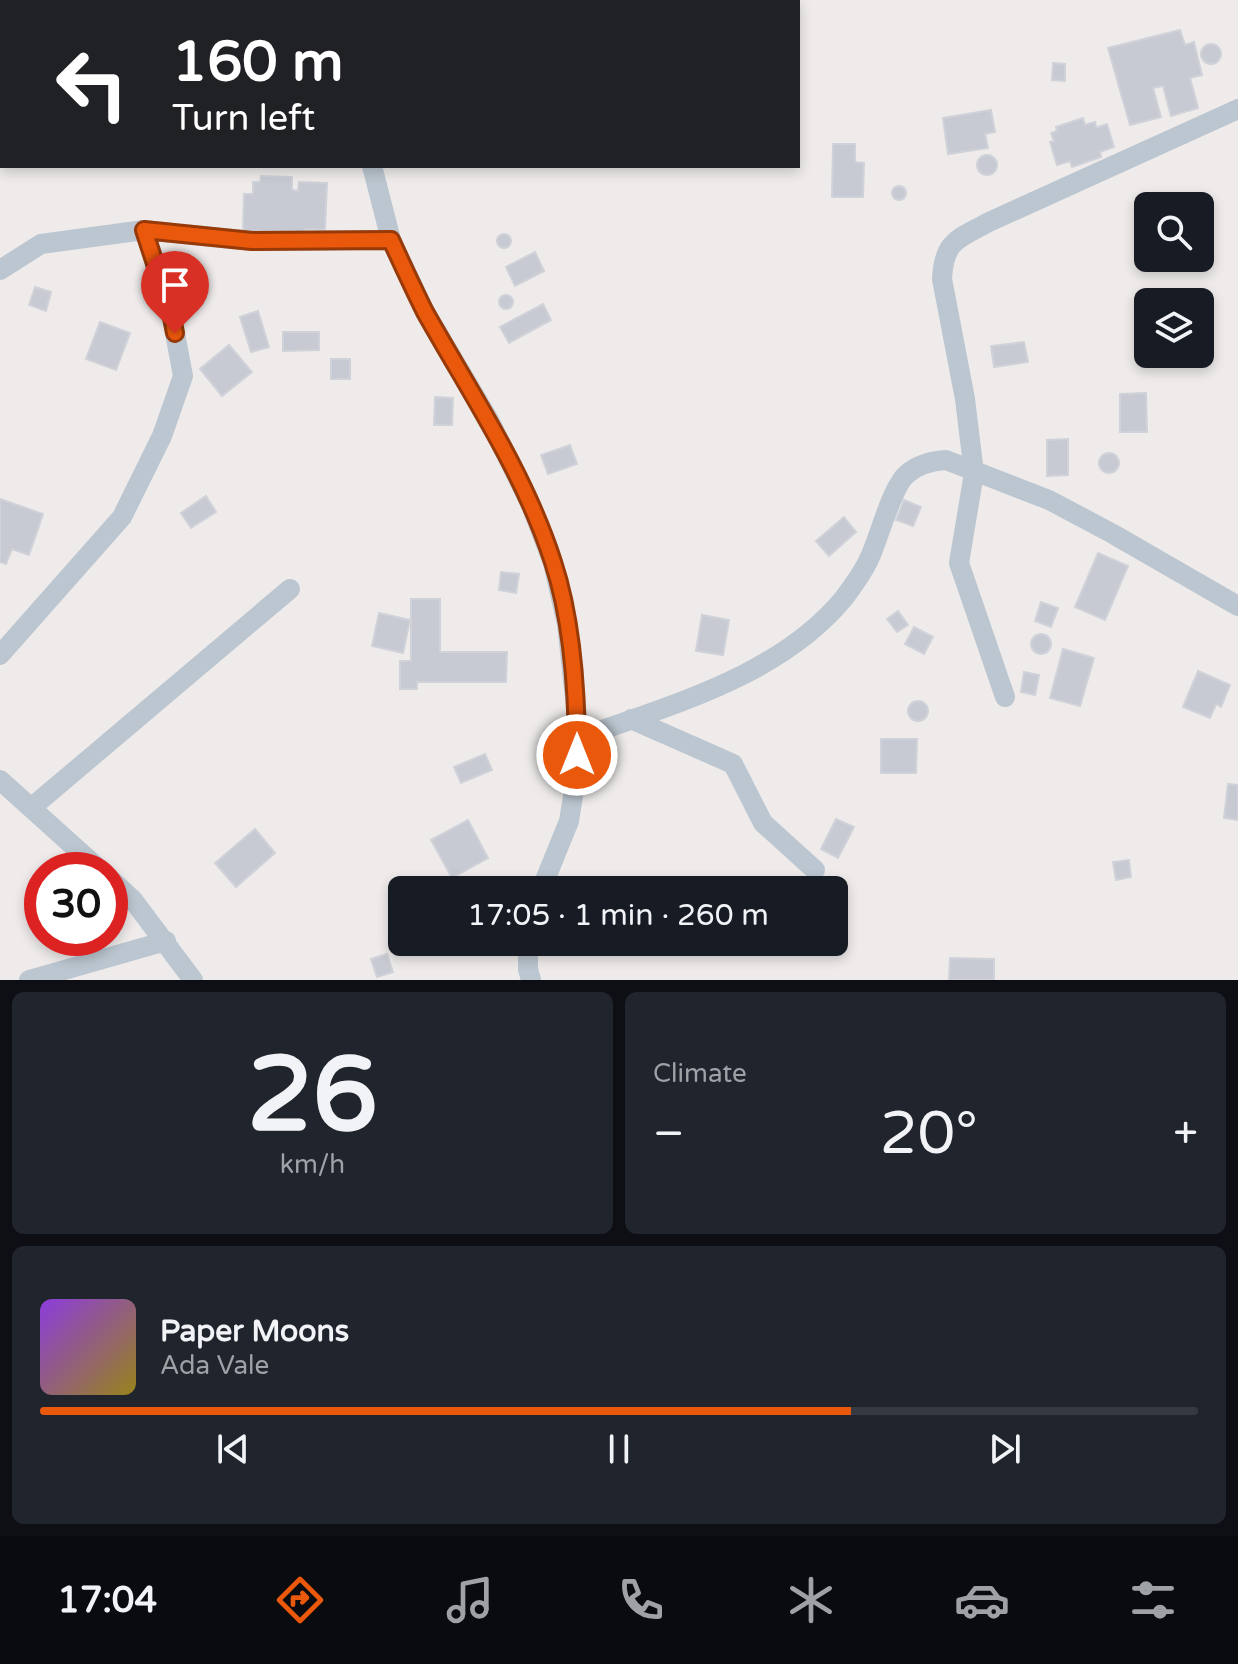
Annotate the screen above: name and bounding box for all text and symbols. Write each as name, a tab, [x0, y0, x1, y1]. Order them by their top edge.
text: 160 m	[172, 29, 343, 96]
icon: left	[40, 32, 144, 136]
text: Turn left	[172, 97, 315, 140]
map controls	[1134, 192, 1214, 368]
button: search	[1134, 192, 1214, 272]
pin	[141, 251, 209, 333]
icon: arrive	[153, 263, 197, 307]
button: layers	[1134, 288, 1214, 368]
position arrow	[535, 713, 619, 797]
speed limit sign: 30	[24, 852, 128, 956]
text: 17:05 · 1 min · 260 m	[467, 897, 769, 934]
text: 26	[247, 1034, 378, 1159]
text: Climate	[653, 1058, 747, 1089]
text: 20°	[880, 1098, 978, 1170]
text: −	[653, 1108, 684, 1161]
text: +	[1173, 1108, 1198, 1161]
text: km/h	[280, 1149, 345, 1180]
text: Paper Moons	[160, 1313, 349, 1350]
text: Ada Vale	[160, 1350, 269, 1381]
icon: previous	[211, 1427, 255, 1471]
icon: pause	[597, 1427, 641, 1471]
icon: next	[983, 1427, 1027, 1471]
icon: directions	[272, 1572, 328, 1628]
icon: music	[442, 1572, 498, 1628]
icon: phone	[613, 1572, 669, 1628]
icon: climate	[783, 1572, 839, 1628]
icon: car	[954, 1572, 1010, 1628]
icon: filters	[1125, 1572, 1181, 1628]
text: 17:04	[57, 1579, 157, 1622]

